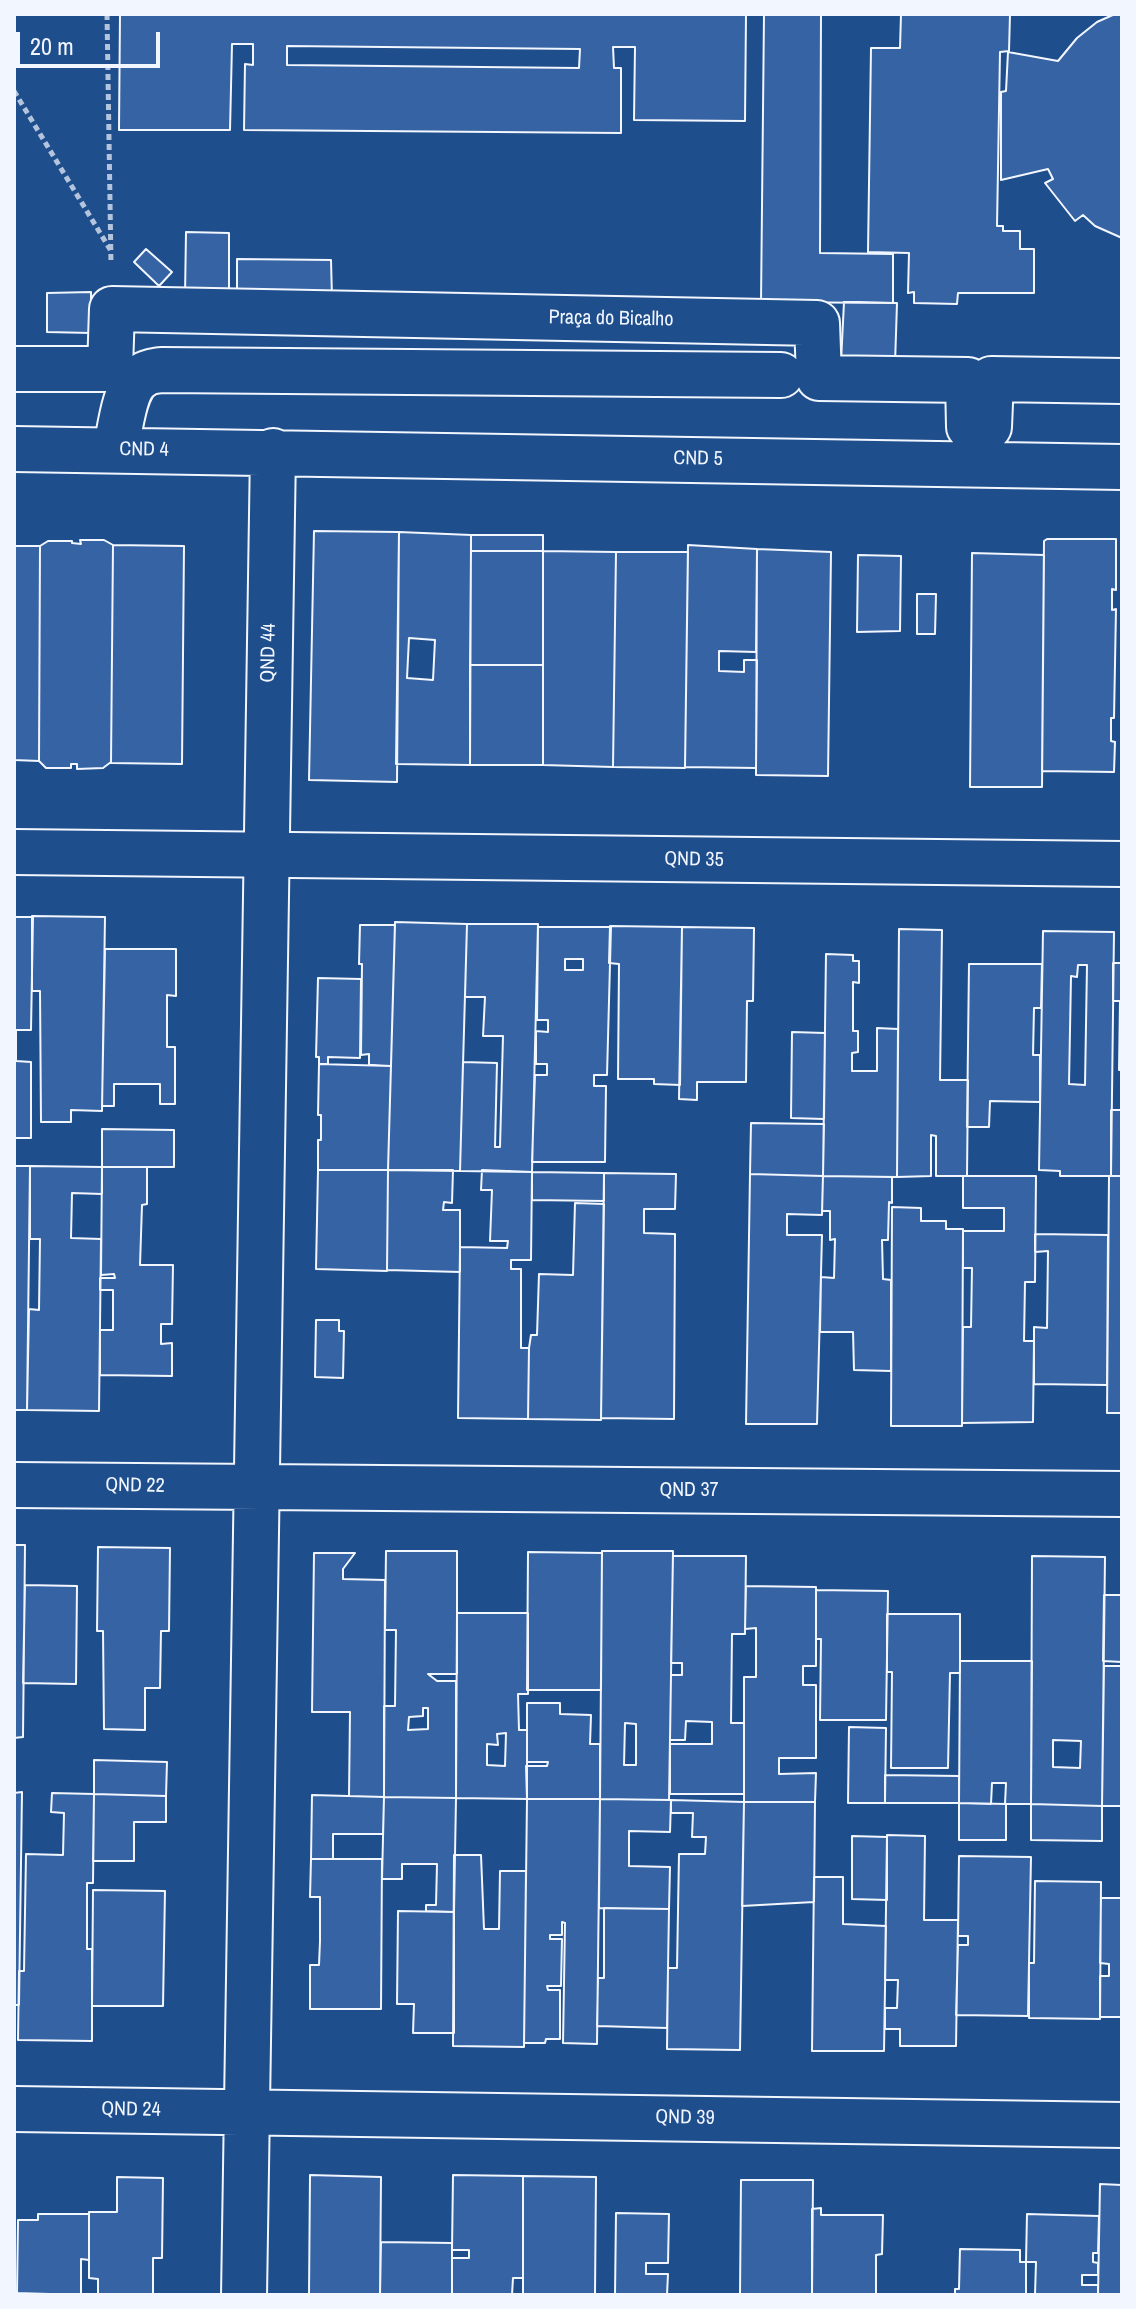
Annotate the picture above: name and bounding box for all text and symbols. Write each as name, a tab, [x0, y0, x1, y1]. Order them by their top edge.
scale bar	[20, 16, 164, 66]
text: 20 m	[30, 30, 74, 62]
street label: Praça do Bicalho	[548, 306, 674, 332]
street label: CND 4	[119, 438, 169, 462]
street label: CND 5	[673, 447, 723, 471]
street label: QND 44	[256, 623, 282, 683]
street label: QND 35	[664, 847, 724, 873]
street label: QND 22	[105, 1473, 165, 1499]
street label: QND 37	[659, 1479, 719, 1503]
street label: QND 24	[101, 2097, 161, 2123]
street label: QND 39	[655, 2105, 715, 2131]

